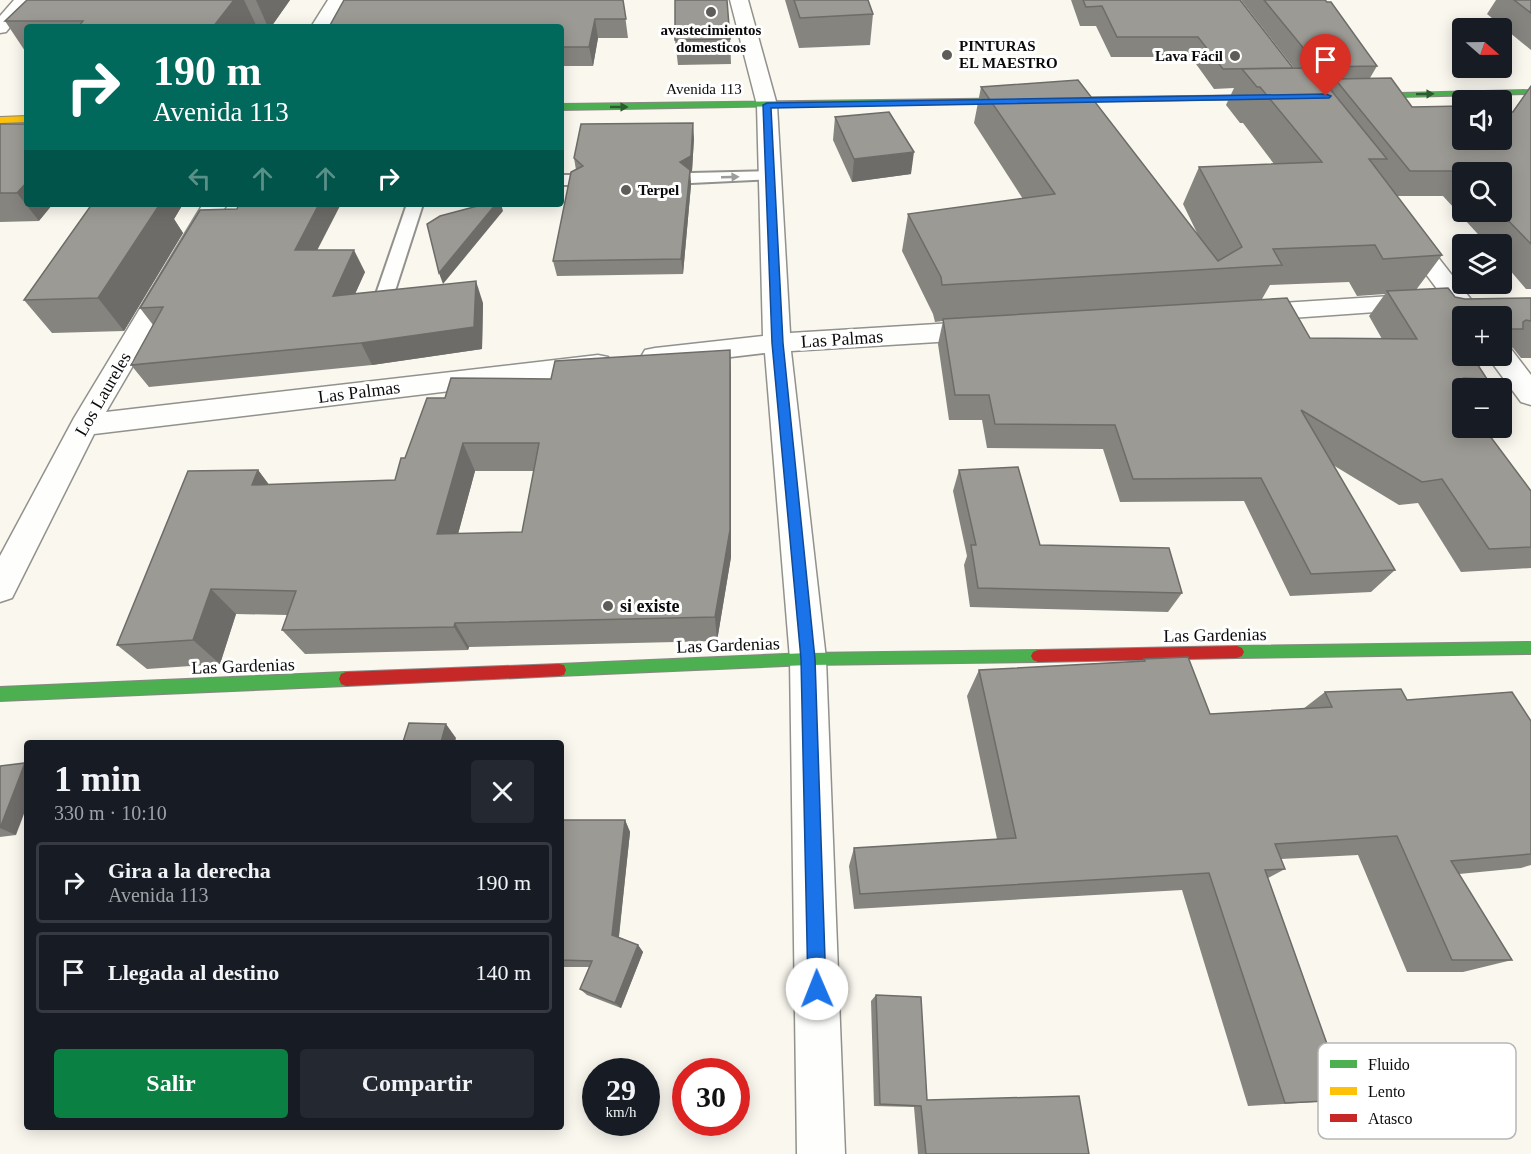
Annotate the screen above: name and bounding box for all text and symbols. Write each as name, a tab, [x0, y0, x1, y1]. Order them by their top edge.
marker: avastecimientos domesticos	[704, 5, 718, 19]
north arrow	[1452, 18, 1512, 78]
map controls	[1452, 18, 1512, 438]
place label: avastecimientos domesticos	[661, 22, 762, 55]
pin	[1300, 34, 1351, 96]
place label: PINTURAS EL MAESTRO	[959, 38, 1058, 71]
icon: arrive	[1309, 43, 1342, 76]
icon: right	[54, 48, 132, 126]
text: 190 m	[153, 48, 262, 94]
marker: PINTURAS EL MAESTRO	[940, 48, 954, 62]
place label: Lava Fácil	[1155, 48, 1223, 64]
marker: Lava Fácil	[1228, 49, 1242, 63]
street label: Avenida 113	[666, 81, 742, 97]
one-way arrow	[1416, 89, 1435, 99]
button: sound	[1452, 90, 1512, 150]
text: Avenida 113	[153, 97, 289, 127]
one-way arrow	[610, 102, 629, 112]
icon: left	[183, 162, 216, 195]
icon: ahead	[246, 162, 279, 195]
icon: ahead	[309, 162, 342, 195]
icon: right	[372, 162, 405, 195]
button: search	[1452, 162, 1512, 222]
one-way arrow	[721, 172, 740, 182]
place label: Terpel	[638, 182, 679, 198]
marker: Terpel	[619, 183, 633, 197]
button: layers	[1452, 234, 1512, 294]
button: +	[1452, 306, 1512, 366]
street label: Las Palmas	[800, 326, 884, 352]
street label: Los Laureles	[71, 349, 135, 439]
street label: Las Palmas	[317, 377, 401, 407]
button: −	[1452, 378, 1512, 438]
place label: si existe	[620, 596, 679, 616]
marker: si existe	[601, 599, 615, 613]
street label: Las Gardenias	[1163, 624, 1267, 646]
street label: Las Gardenias	[676, 633, 780, 657]
street label: Las Gardenias	[191, 654, 295, 678]
text: 1 min	[54, 759, 141, 799]
button: close	[471, 760, 534, 823]
text: 330 m · 10:10	[54, 802, 167, 824]
text: Gira a la derecha	[108, 858, 271, 883]
icon: right	[57, 866, 90, 899]
text: 190 m	[475, 870, 531, 895]
text: Avenida 113	[108, 884, 209, 906]
icon: arrive	[57, 956, 90, 989]
position arrow	[785, 957, 849, 1021]
text: Llegada al destino	[108, 960, 279, 985]
text: 140 m	[475, 960, 531, 985]
legend	[1318, 1043, 1516, 1139]
button: Salir	[54, 1049, 288, 1118]
button: Compartir	[300, 1049, 534, 1118]
text: Fluido	[1368, 1056, 1410, 1073]
speed limit sign: 30	[672, 1058, 750, 1136]
text: 29	[606, 1073, 636, 1106]
text: Lento	[1368, 1083, 1405, 1100]
text: km/h	[606, 1104, 636, 1120]
text: Atasco	[1368, 1110, 1412, 1127]

